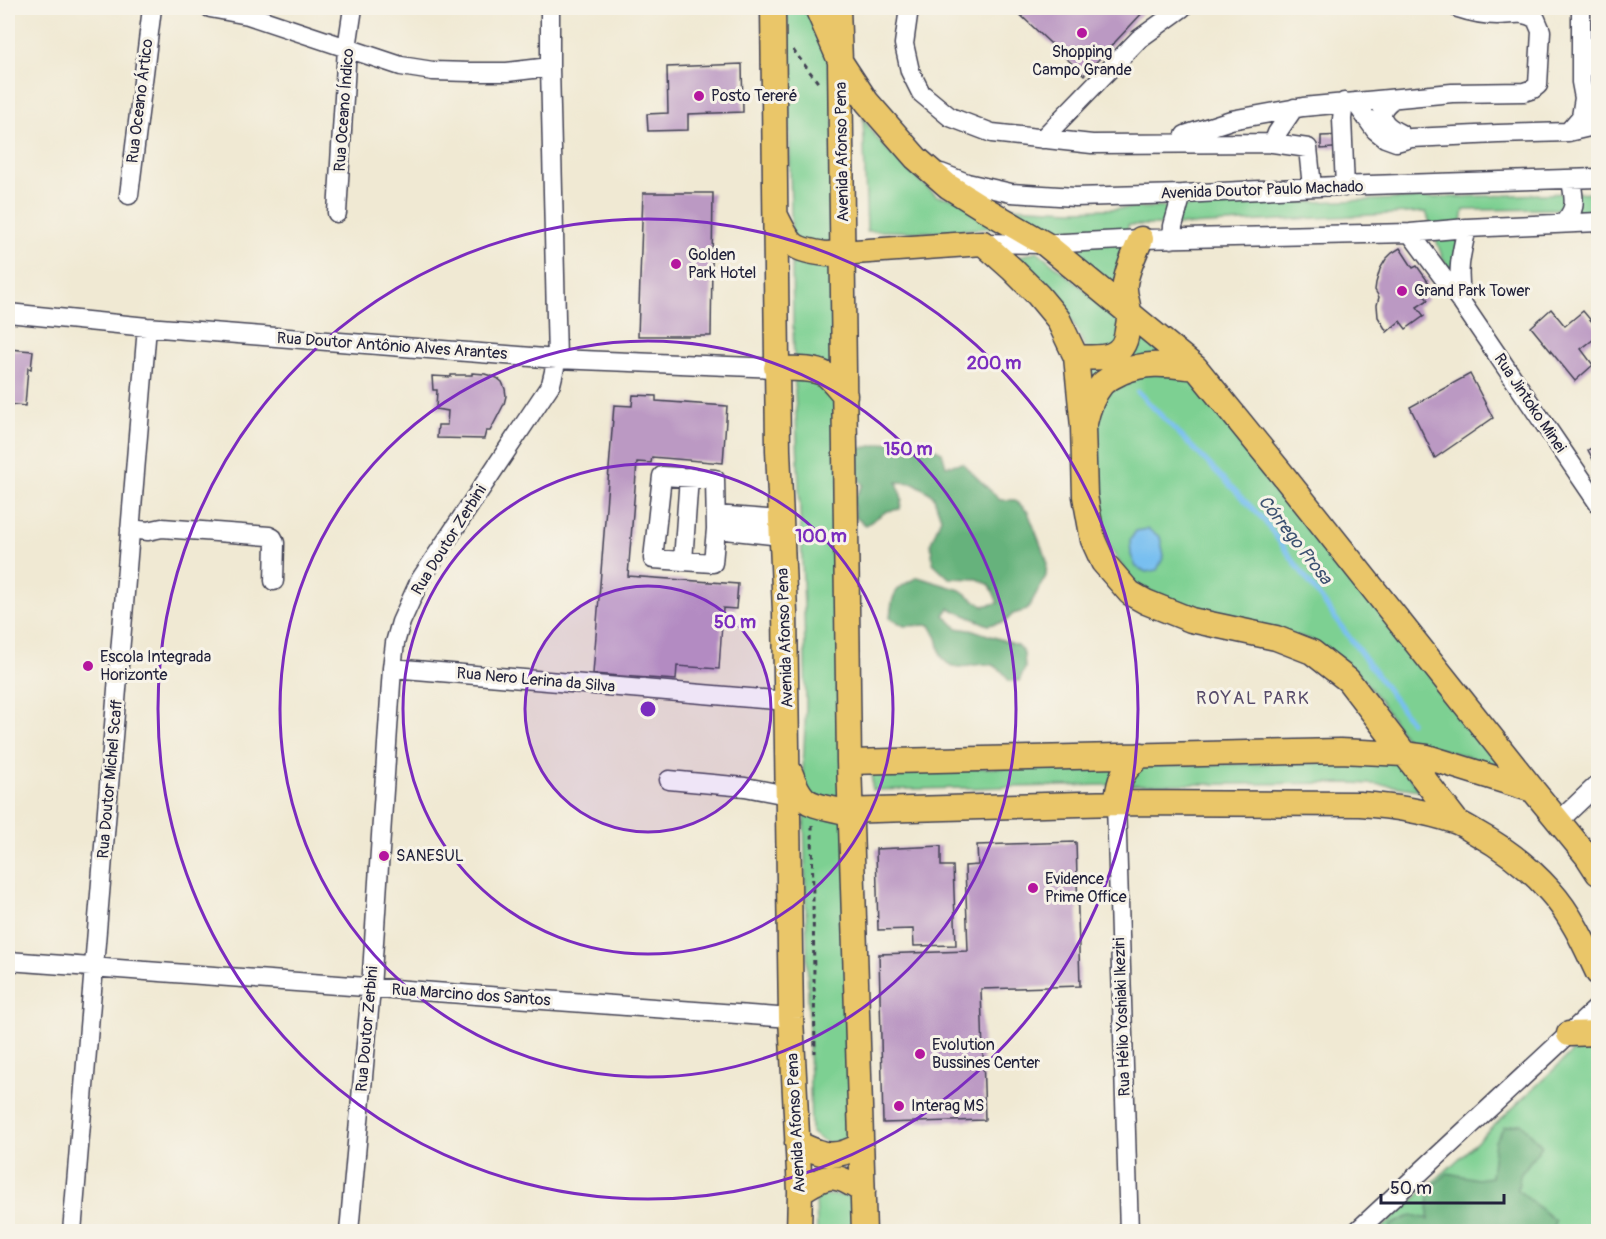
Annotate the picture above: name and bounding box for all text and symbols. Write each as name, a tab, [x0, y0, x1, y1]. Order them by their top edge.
marker: Shopping Campo Grande	[1075, 26, 1089, 40]
street label: Rua Oceano Ártico	[122, 37, 158, 164]
place label: Shopping Campo Grande	[1032, 42, 1132, 80]
street label: Rua Oceano Índico	[330, 47, 358, 172]
street label: Avenida Afonso Pena	[831, 82, 853, 222]
place label: Posto Tereré	[711, 86, 797, 106]
marker: Posto Tereré	[692, 89, 706, 103]
street label: Avenida Doutor Paulo Machado	[1160, 176, 1364, 204]
place label: Golden Park Hotel	[688, 245, 756, 283]
marker: Golden Park Hotel	[669, 257, 683, 271]
place label: Grand Park Tower	[1414, 281, 1530, 301]
marker: Grand Park Tower	[1395, 284, 1409, 298]
street label: Rua Doutor Antônio Alves Arantes	[276, 328, 508, 364]
street label: Rua Jintoko Minei	[1489, 350, 1571, 456]
text: 200 m	[967, 352, 1021, 375]
text: 150 m	[884, 438, 933, 461]
street label: Rua Doutor Zerbini	[407, 481, 491, 599]
water label: Córrego Prosa	[1253, 491, 1338, 590]
text: 100 m	[795, 525, 847, 548]
street label: Avenida Afonso Pena	[773, 568, 797, 708]
text: 50 m	[714, 611, 756, 634]
place label: Escola Integrada Horizonte	[100, 647, 211, 685]
marker: Escola Integrada Horizonte	[81, 659, 95, 673]
street label: Rua Nero Lerina da Silva	[456, 663, 616, 697]
district label: ROYAL PARK	[1196, 687, 1310, 710]
street label: Rua Doutor Michel Scaff	[93, 698, 127, 859]
centre of rings	[638, 699, 658, 719]
place label: SANESUL	[396, 846, 464, 866]
marker: SANESUL	[377, 849, 391, 863]
place label: Evidence Prime Office	[1045, 869, 1127, 907]
marker: Evidence Prime Office	[1026, 881, 1040, 895]
street label: Rua Hélio Yoshiaki Ikeziri	[1109, 937, 1135, 1097]
street label: Rua Doutor Zerbini	[352, 965, 382, 1093]
street label: Rua Marcino dos Santos	[391, 979, 551, 1011]
place label: Evolution Bussines Center	[932, 1035, 1040, 1073]
marker: Evolution Bussines Center	[913, 1047, 927, 1061]
street label: Avenida Afonso Pena	[782, 1053, 810, 1193]
place label: Interag MS	[911, 1096, 984, 1116]
marker: Interag MS	[892, 1099, 906, 1113]
scale bar	[1381, 1167, 1504, 1205]
text: 50 m	[1390, 1177, 1432, 1200]

